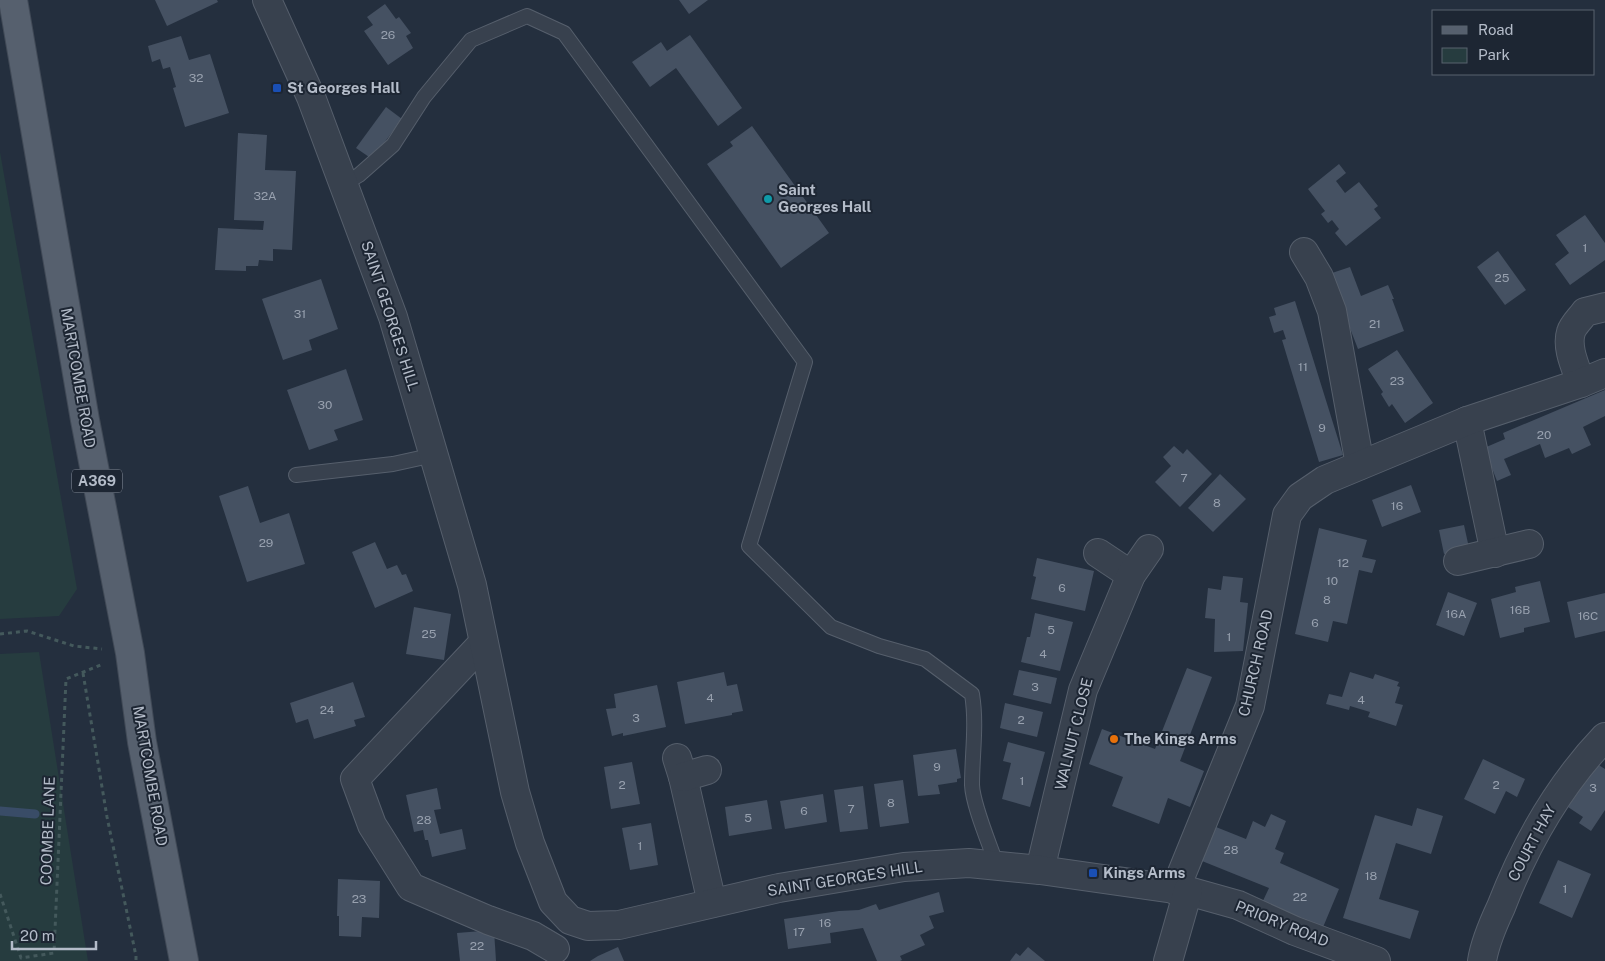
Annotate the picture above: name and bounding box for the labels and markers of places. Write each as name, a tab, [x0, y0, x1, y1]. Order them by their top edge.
place label: St Georges Hall	[287, 79, 400, 96]
marker: St Georges Hall	[271, 82, 283, 94]
place label: Saint Georges Hall	[778, 181, 872, 215]
marker: Saint Georges Hall	[762, 193, 774, 205]
place label: The Kings Arms	[1124, 730, 1237, 747]
marker: The Kings Arms	[1108, 733, 1120, 745]
place label: Kings Arms	[1103, 864, 1186, 881]
marker: Kings Arms	[1087, 867, 1099, 879]

